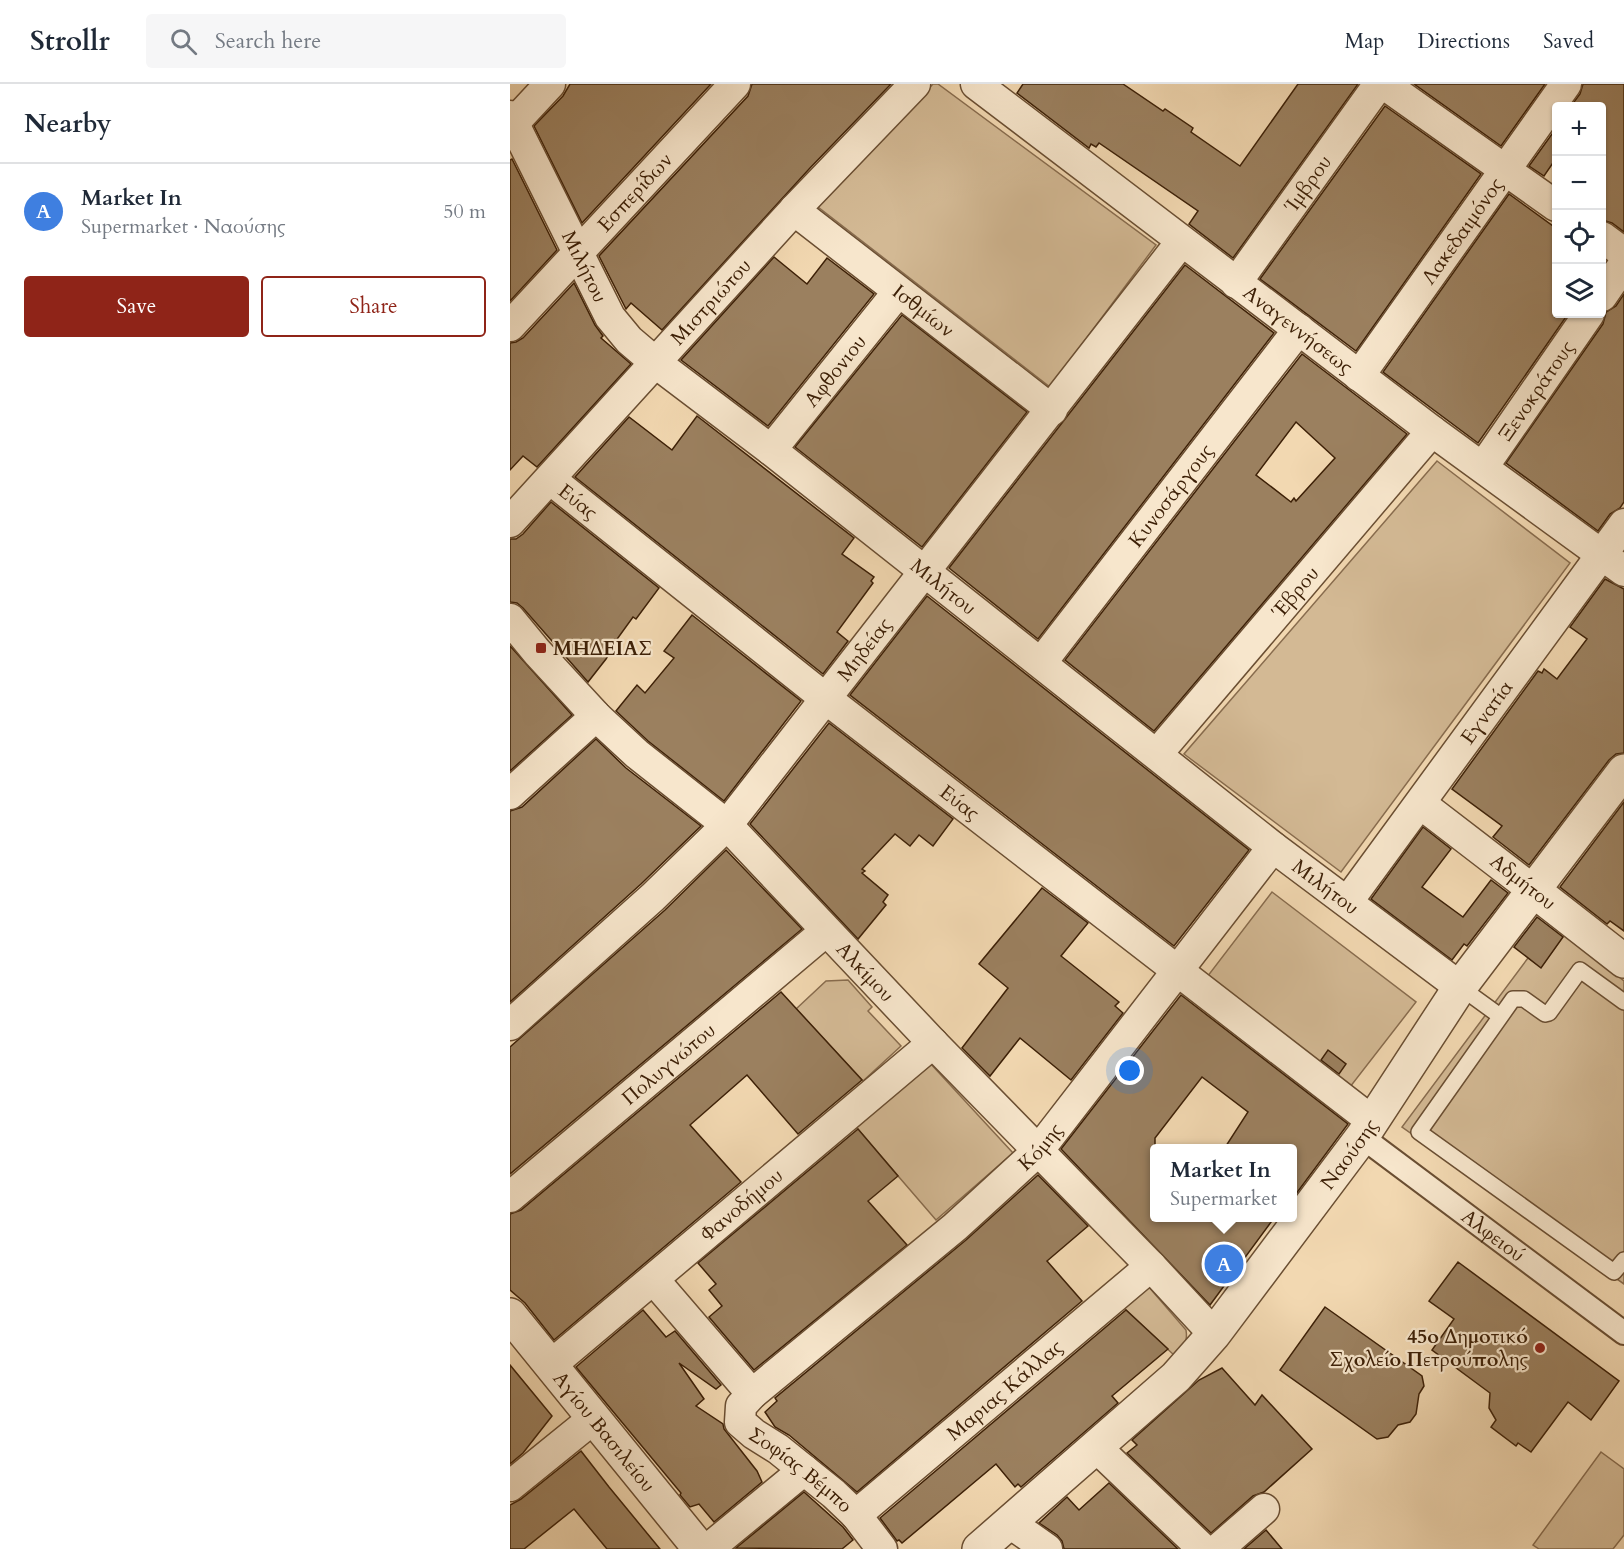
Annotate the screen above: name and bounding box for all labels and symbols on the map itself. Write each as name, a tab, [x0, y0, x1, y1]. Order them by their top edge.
street label: Εσπερίδων	[591, 147, 678, 237]
street label: Ίμβρου	[1278, 149, 1337, 218]
street label: Λακεδαιμόνος	[1415, 172, 1509, 290]
street label: Μιλήτου	[556, 226, 614, 307]
street label: Μιστριώτου	[664, 253, 757, 351]
street label: Ισθμίων	[887, 278, 960, 343]
street label: Αναγεννήσεως	[1238, 279, 1359, 380]
street label: Αφθονιου	[798, 329, 872, 412]
street label: Ξενοκράτους	[1492, 335, 1580, 446]
street label: Κυνοσάργους	[1122, 437, 1219, 553]
street label: Εύας	[553, 477, 604, 526]
street label: Μιλήτου	[905, 552, 982, 621]
street label: Έβρου	[1265, 560, 1325, 624]
street label: Μηδείας	[830, 611, 898, 687]
place label: ΜΗΔΕΙΑΣ	[553, 635, 652, 662]
marker: ΜΗΔΕΙΑΣ	[534, 641, 548, 655]
street label: Εγνατία	[1454, 675, 1519, 749]
street label: Εύας	[934, 778, 986, 827]
street label: Αδμήτου	[1484, 848, 1562, 916]
street label: Μιλήτου	[1287, 853, 1365, 920]
street label: Αλκίμου	[831, 936, 901, 1008]
street label: Πολυγνώτου	[616, 1016, 721, 1111]
your location	[1115, 1056, 1144, 1085]
street label: Ναούσης	[1314, 1113, 1384, 1195]
street label: Κόμης	[1012, 1117, 1069, 1177]
street label: Φανοδήμου	[694, 1162, 788, 1247]
street label: Αλφειού	[1456, 1203, 1530, 1268]
pin: A	[1204, 1242, 1244, 1286]
place label: 45ο Δημοτικό Σχολείο Πετρούπολης	[1329, 1323, 1528, 1373]
street label: Μαριας Κάλλας	[941, 1333, 1068, 1447]
marker: 45ο Δημοτικό Σχολείο Πετρούπολης	[1533, 1341, 1547, 1355]
street label: Αγίου Βασιλείου	[547, 1365, 662, 1498]
street label: Σοφίας Βέμπο	[744, 1421, 859, 1519]

